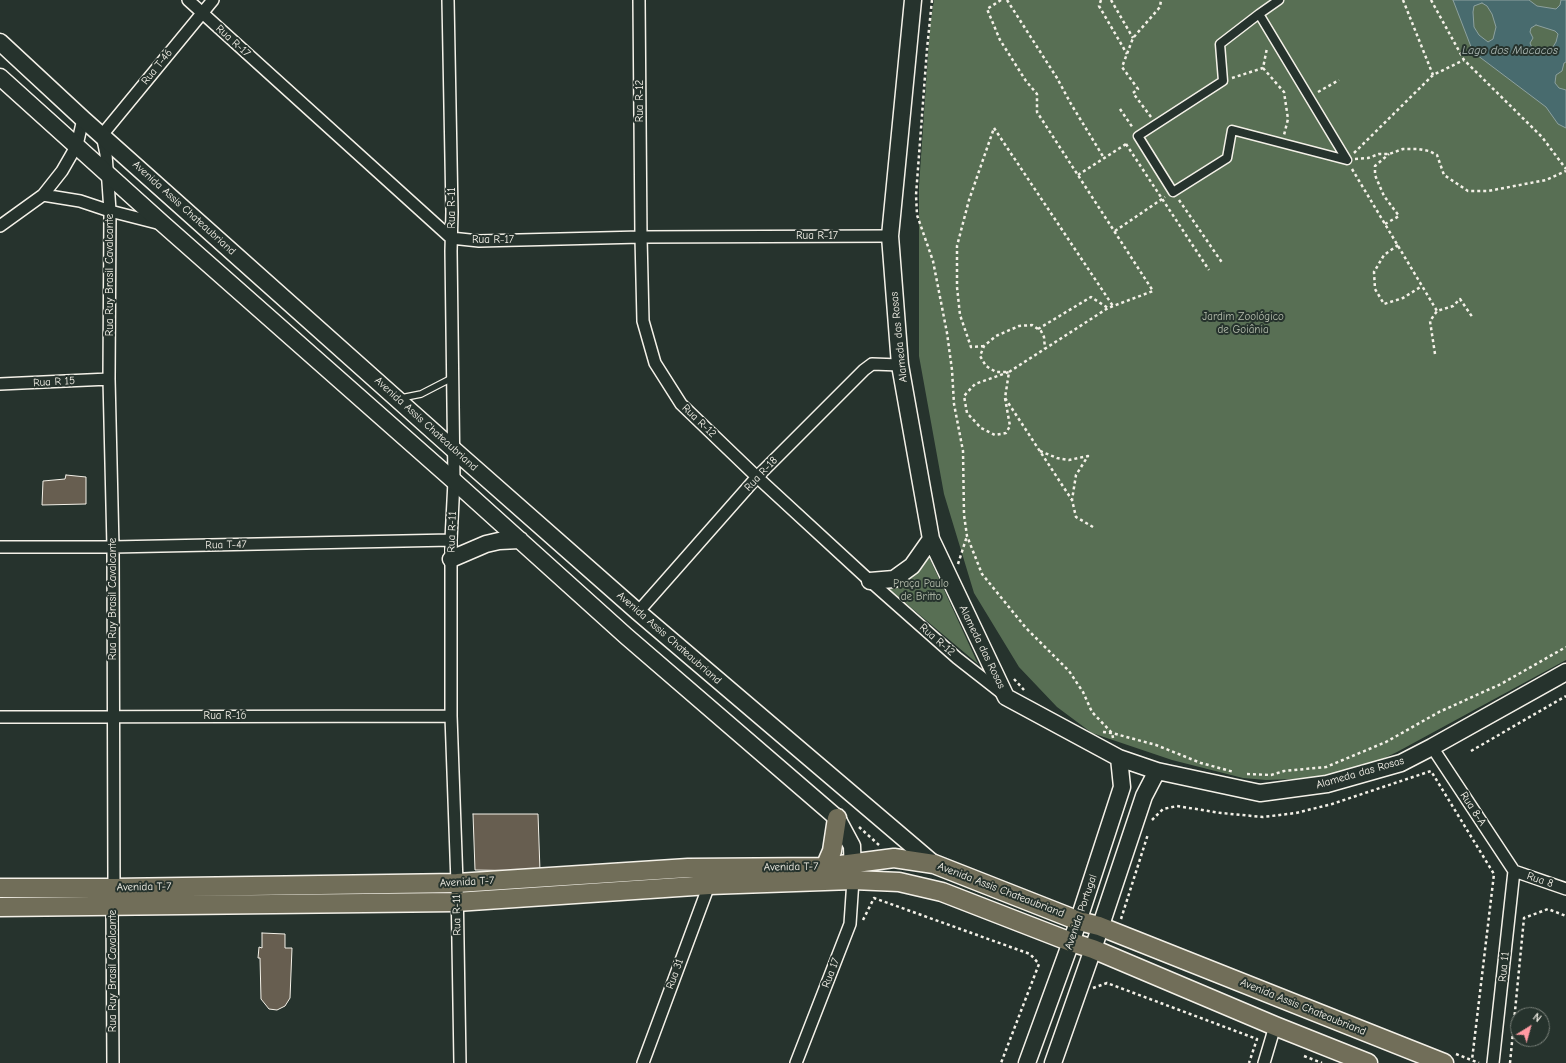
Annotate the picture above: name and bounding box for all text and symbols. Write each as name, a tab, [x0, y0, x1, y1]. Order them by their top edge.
street label: Rua R-17	[213, 22, 253, 60]
water label: Lago dos Macacos	[1462, 44, 1558, 58]
street label: Rua T-46	[139, 46, 175, 88]
street label: Rua R-12	[633, 80, 647, 122]
street label: Avenida Assis Chateaubriand	[130, 158, 238, 258]
street label: Rua R-11	[445, 187, 459, 229]
street label: Rua Ruy Brasil Cavalcante	[103, 214, 117, 336]
street label: Rua R-17	[796, 229, 838, 243]
street label: Rua R-17	[472, 233, 514, 247]
street label: Alameda das Rosas	[888, 291, 910, 383]
park label: Jardim Zoológico de Goiânia	[1202, 310, 1284, 336]
street label: Rua R 15	[33, 374, 75, 390]
street label: Avenida Assis Chateaubriand	[372, 374, 480, 474]
street label: Rua R-12	[679, 401, 719, 441]
street label: Rua R-18	[742, 454, 780, 494]
street label: Rua R-11	[445, 511, 459, 553]
street label: Rua Ruy Brasil Cavalcante	[106, 538, 120, 660]
street label: Rua T-47	[205, 538, 247, 552]
park label: Praça Paulo de Britto	[893, 577, 949, 603]
street label: Avenida Assis Chateaubriand	[614, 589, 724, 687]
street label: Alameda das Rosas	[956, 603, 1008, 691]
street label: Rua R-12	[917, 621, 957, 659]
street label: Rua R-16	[204, 709, 246, 723]
street label: Alameda das Rosas	[1314, 754, 1406, 792]
street label: Rua 8-A	[1457, 789, 1489, 829]
street label: Avenida T-7	[764, 860, 818, 874]
street label: Avenida Assis Chateaubriand	[936, 860, 1066, 920]
street label: Rua 8	[1525, 869, 1555, 891]
street label: Avenida Portugal	[1062, 873, 1100, 951]
street label: Avenida T-7	[439, 874, 495, 890]
street label: Avenida T-7	[117, 880, 171, 894]
street label: Rua R-11	[450, 894, 464, 936]
street label: Rua Ruy Brasil Cavalcante	[106, 910, 120, 1032]
street label: Rua 11	[1496, 951, 1512, 983]
street label: Rua 17	[819, 956, 843, 990]
street label: Rua 31	[663, 957, 687, 991]
street label: Avenida Assis Chateaubriand	[1238, 976, 1368, 1038]
north arrow	[1510, 1007, 1550, 1047]
text: N	[1530, 1010, 1544, 1025]

